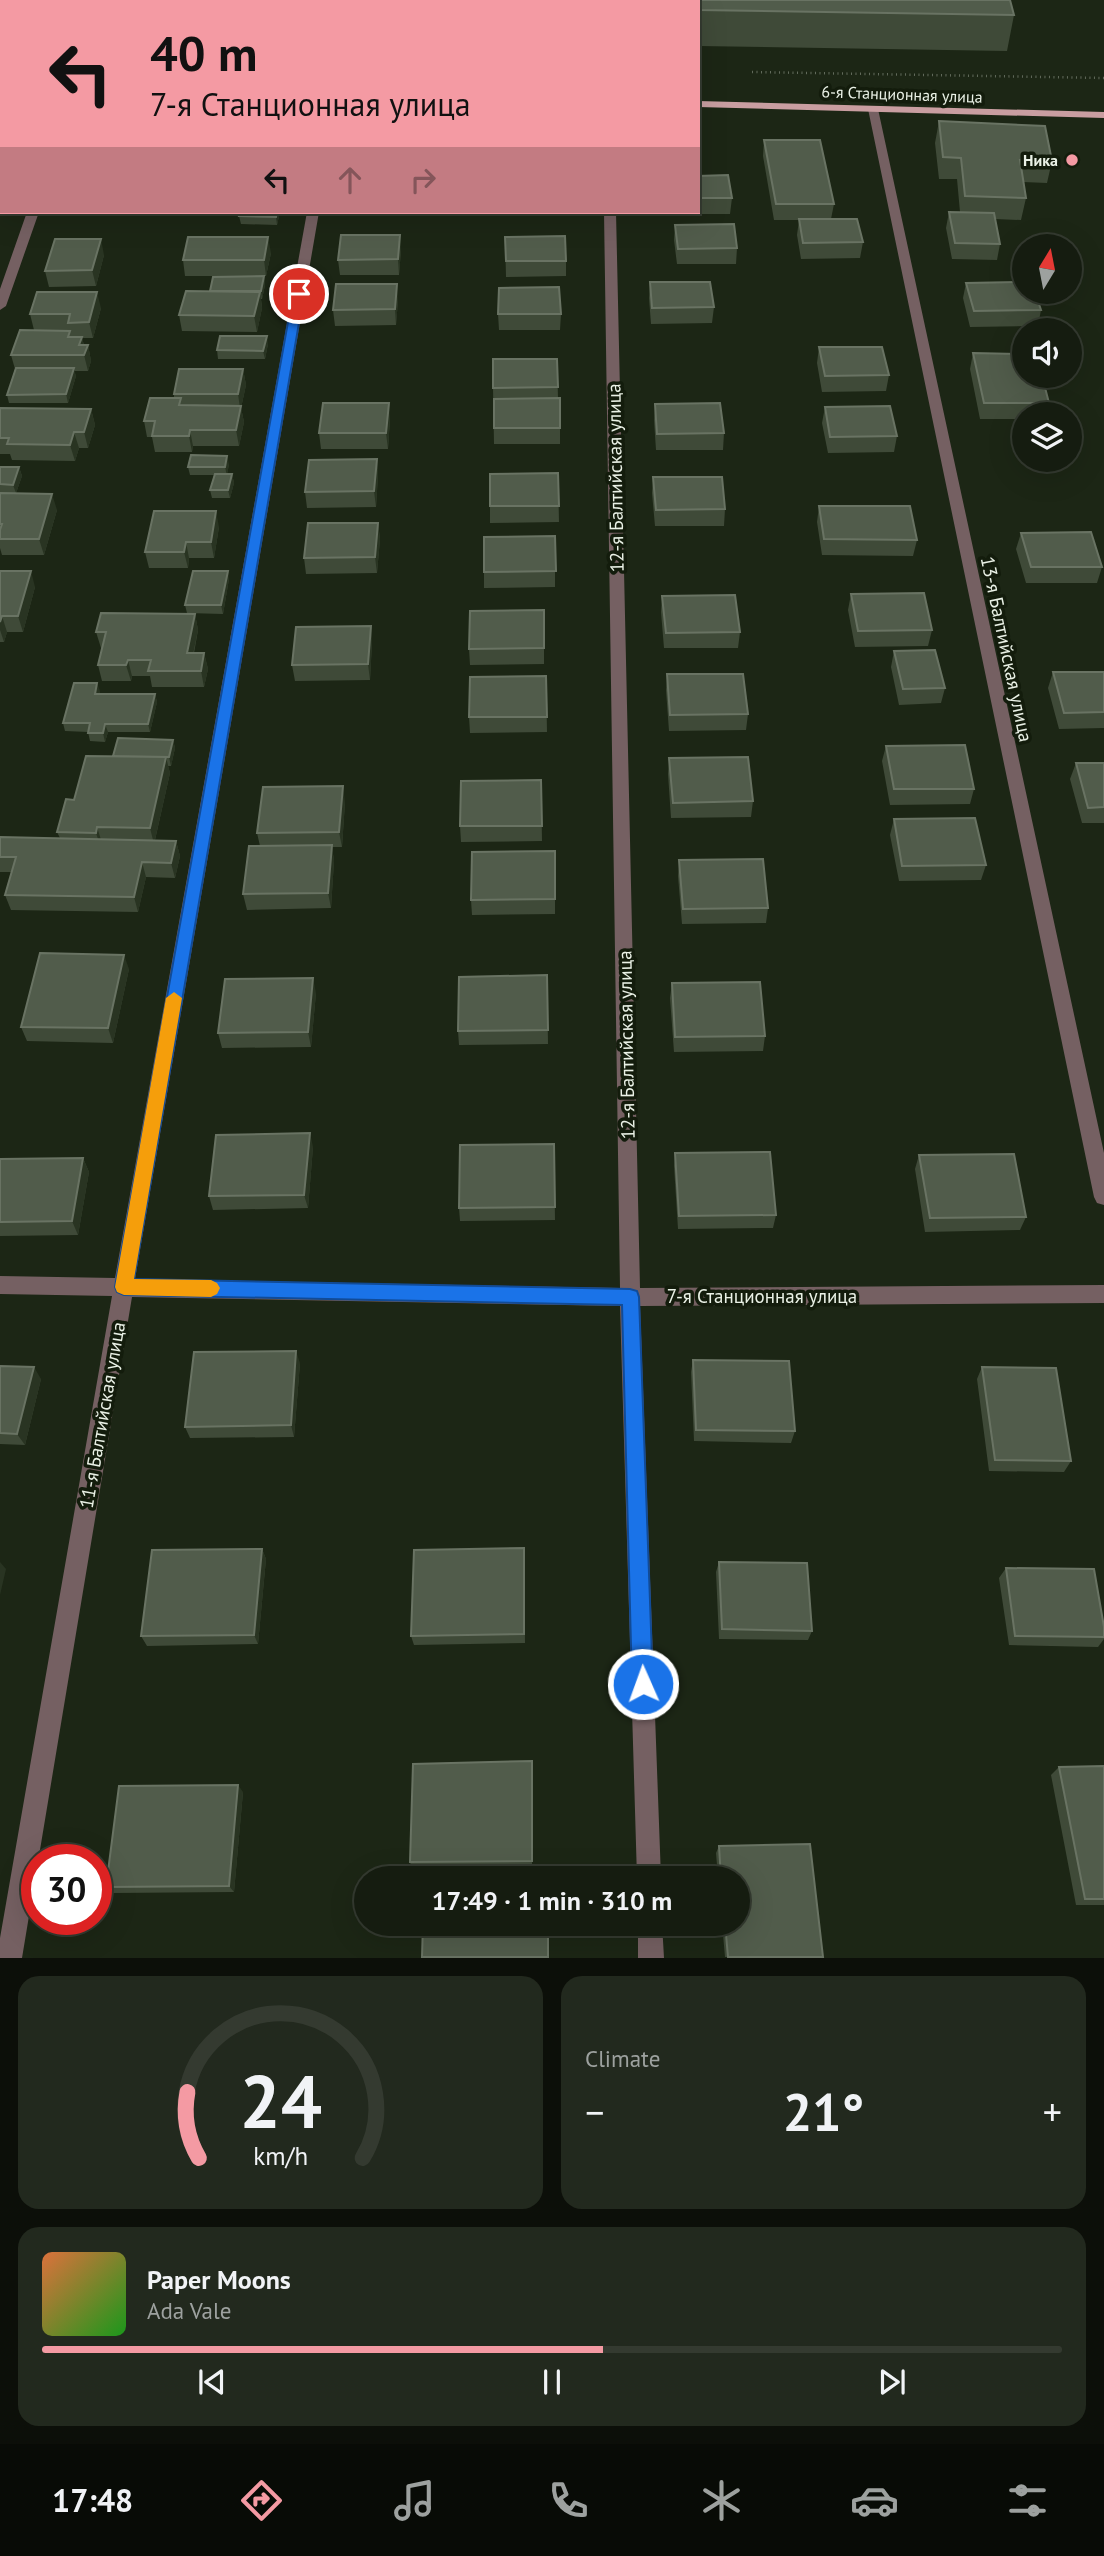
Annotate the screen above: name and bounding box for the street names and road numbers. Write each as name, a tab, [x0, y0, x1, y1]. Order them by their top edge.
street label: 6-я Станционная улица	[821, 81, 983, 107]
street label: 12-я Балтийская улица	[601, 383, 629, 573]
street label: 13-я Балтийская улица	[976, 554, 1038, 744]
street label: 12-я Балтийская улица	[612, 950, 640, 1140]
street label: 7-я Станционная улица	[667, 1284, 857, 1308]
street label: 11-я Балтийская улица	[74, 1320, 130, 1510]

